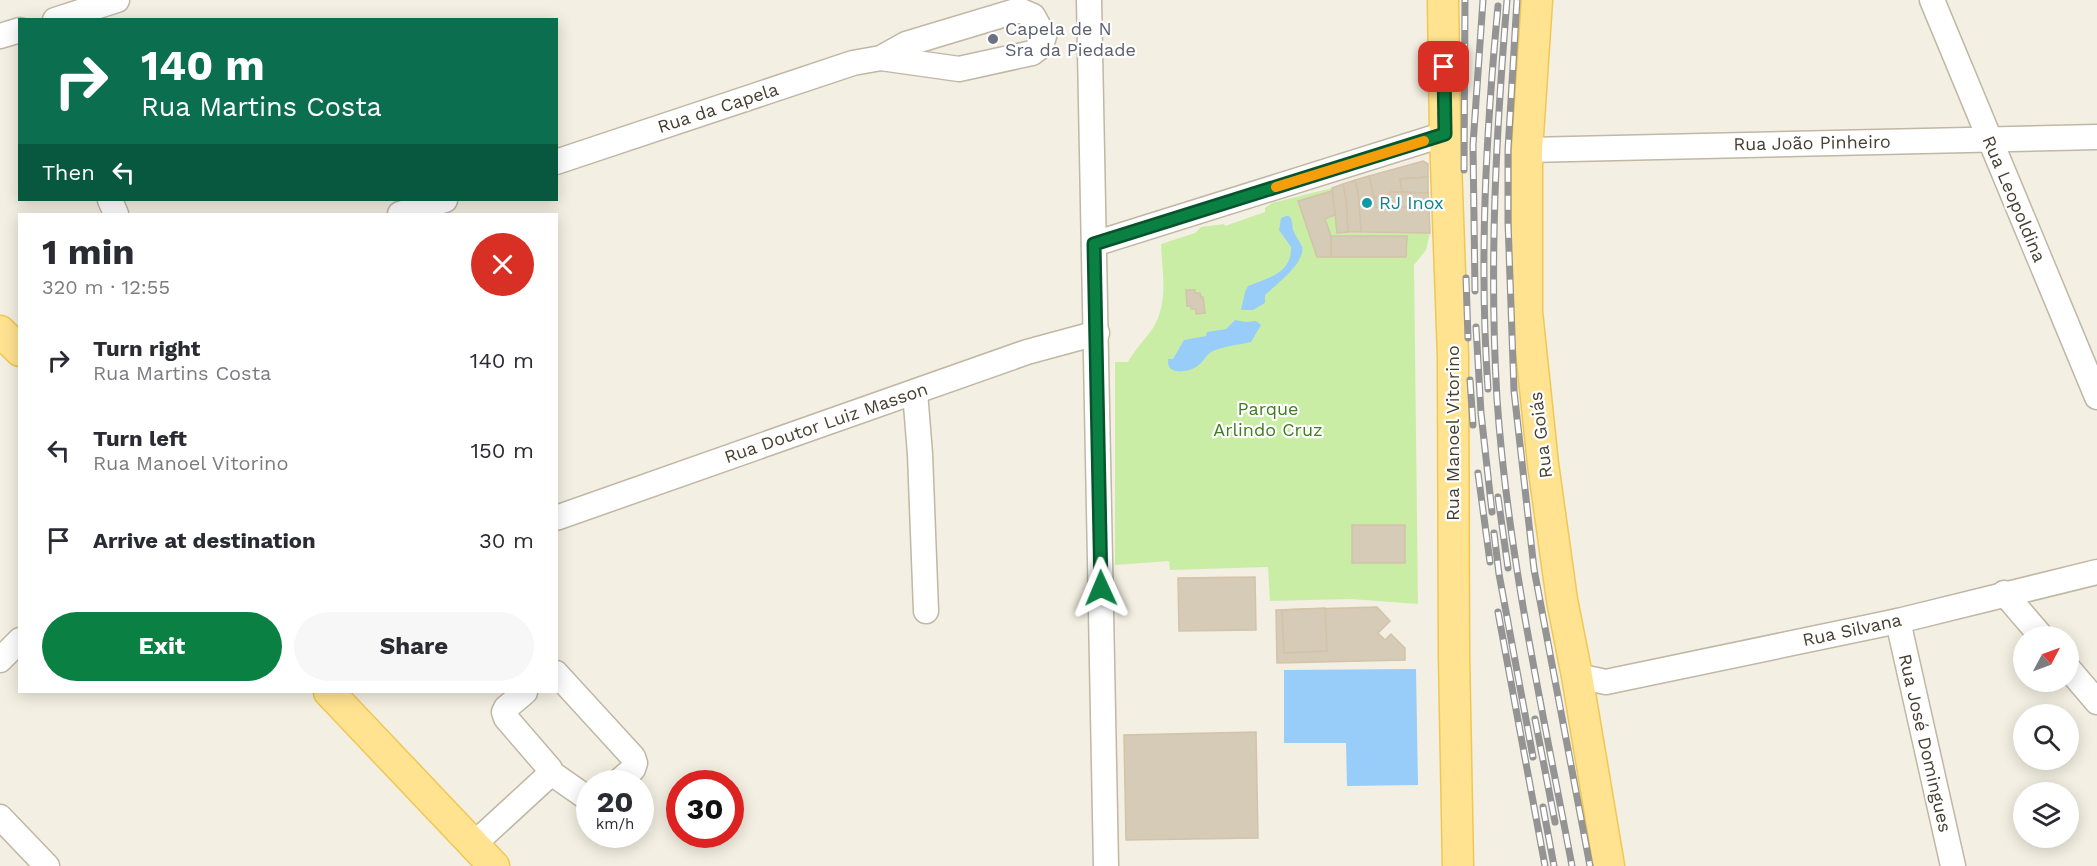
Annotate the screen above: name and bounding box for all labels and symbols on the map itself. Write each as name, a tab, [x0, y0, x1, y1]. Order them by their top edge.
place label: Capela de N Sra da Piedade	[1005, 18, 1136, 60]
marker: Capela de N Sra da Piedade	[986, 32, 1000, 46]
pin	[1418, 41, 1469, 92]
street label: Rua da Capela	[655, 78, 781, 137]
street label: Rua João Pinheiro	[1733, 131, 1891, 154]
street label: Rua Leopoldina	[1978, 132, 2051, 265]
place label: RJ Inox	[1379, 192, 1444, 213]
marker: RJ Inox	[1360, 196, 1374, 210]
street label: Rua Manoel Vitorino	[1442, 345, 1463, 521]
street label: Rua Doutor Luiz Masson	[721, 378, 930, 467]
street label: Rua Goiás	[1525, 391, 1556, 480]
park label: Parque Arlindo Cruz	[1213, 398, 1323, 440]
position arrow	[1069, 556, 1133, 620]
street label: Rua Silvana	[1800, 609, 1903, 650]
north arrow	[2013, 626, 2079, 692]
street label: Rua José Domingues	[1895, 652, 1956, 834]
speed limit sign: 30	[666, 770, 744, 848]

